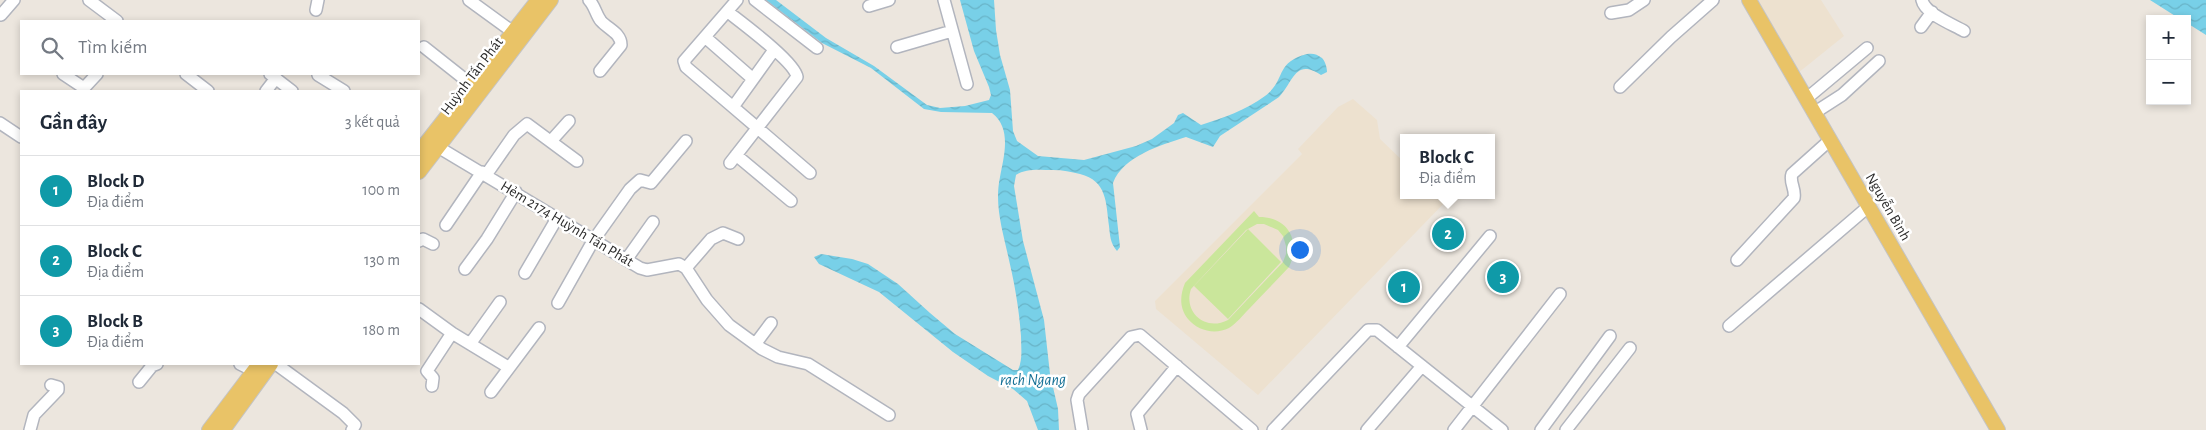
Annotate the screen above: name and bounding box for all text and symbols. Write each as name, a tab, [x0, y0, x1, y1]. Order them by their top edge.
map controls	[2146, 15, 2191, 105]
button: +	[2146, 15, 2191, 60]
search box	[20, 20, 420, 75]
icon: search	[38, 34, 66, 62]
street label: Huỳnh Tấn Phát	[438, 34, 506, 118]
text: Tìm kiếm	[78, 38, 147, 57]
button: −	[2146, 60, 2191, 105]
text: Gần đây	[40, 112, 107, 133]
text: 3 kết quả	[345, 114, 400, 130]
popup	[1400, 134, 1495, 199]
text: Block C	[1419, 148, 1474, 167]
text: Địa điểm	[1419, 170, 1476, 186]
street label: Nguyễn Bình	[1863, 170, 1914, 243]
text: Block D	[87, 172, 144, 191]
street label: Hẻm 2174 Huỳnh Tấn Phát	[498, 178, 636, 270]
text: 1	[53, 182, 59, 198]
text: 100 m	[362, 182, 400, 198]
text: Địa điểm	[87, 194, 144, 210]
pin: 2	[1432, 215, 1464, 253]
your location	[1287, 237, 1313, 263]
text: Block C	[87, 242, 142, 261]
text: 2	[52, 252, 60, 268]
text: 130 m	[364, 252, 400, 268]
pin: 3	[1487, 258, 1519, 296]
text: Địa điểm	[87, 264, 144, 280]
pin: 1	[1388, 268, 1420, 306]
text: Block B	[87, 312, 143, 331]
text: 3	[53, 322, 59, 338]
text: 180 m	[363, 322, 400, 338]
text: Địa điểm	[87, 334, 144, 350]
water label: rạch Ngang	[1000, 372, 1066, 388]

